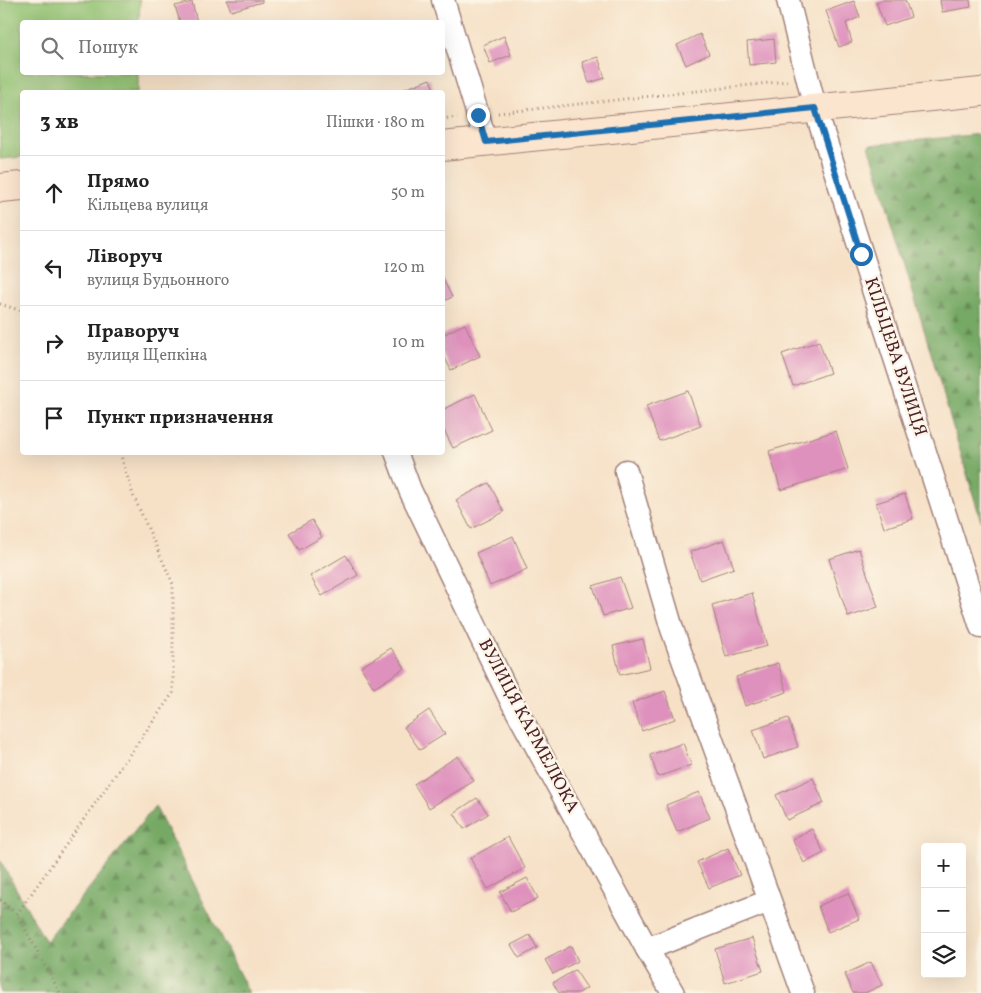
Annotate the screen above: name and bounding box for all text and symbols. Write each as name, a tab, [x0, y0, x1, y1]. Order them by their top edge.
search box	[20, 20, 445, 75]
icon: search	[38, 34, 66, 62]
text: Пошук	[78, 35, 138, 61]
route end	[467, 104, 490, 127]
text: 3 хв	[40, 108, 79, 137]
text: Пішки · 180 m	[326, 112, 425, 134]
text: Прямо	[87, 169, 149, 195]
icon: ahead	[40, 179, 68, 207]
text: 50 m	[391, 182, 425, 204]
text: Кільцева вулиця	[87, 195, 208, 217]
route start	[850, 243, 873, 266]
text: Ліворуч	[87, 244, 162, 270]
icon: left	[40, 254, 68, 282]
text: 120 m	[383, 257, 425, 279]
text: вулиця Будьонного	[87, 270, 229, 292]
street label: КІЛЬЦЕВА ВУЛИЦЯ	[857, 274, 933, 440]
text: Праворуч	[87, 319, 179, 345]
icon: right	[40, 329, 68, 357]
text: 10 m	[392, 332, 425, 354]
text: вулиця Щепкіна	[87, 345, 207, 367]
icon: arrive	[40, 404, 68, 432]
text: Пункт призначення	[87, 405, 273, 431]
street label: ВУЛИЦЯ КАРМЕЛЮКА	[471, 634, 585, 818]
map controls	[921, 843, 966, 978]
button: +	[921, 843, 966, 888]
button: −	[921, 888, 966, 933]
button: layers	[921, 933, 966, 978]

